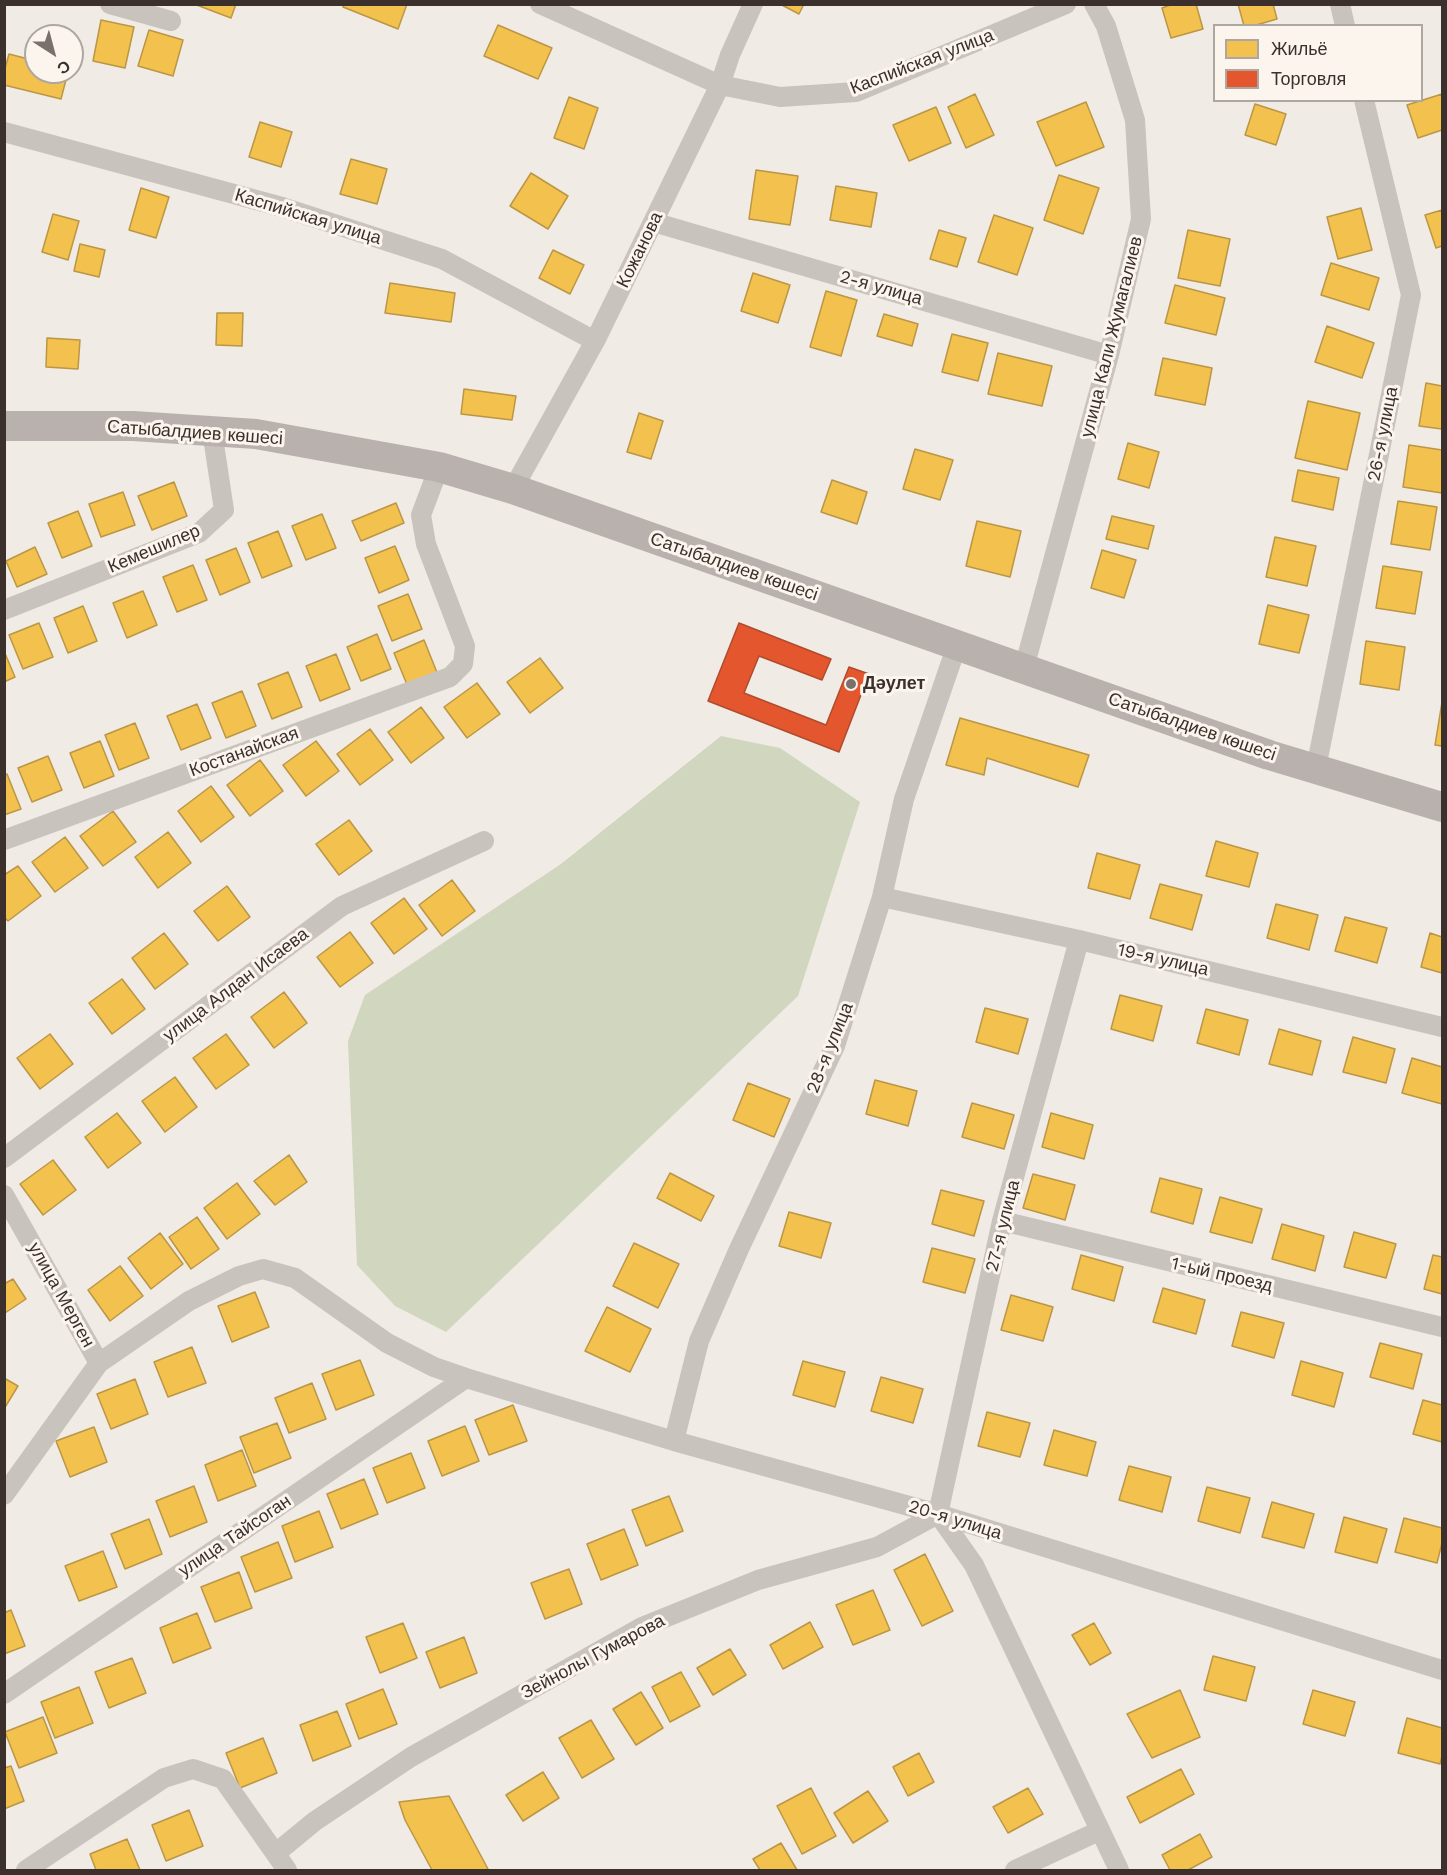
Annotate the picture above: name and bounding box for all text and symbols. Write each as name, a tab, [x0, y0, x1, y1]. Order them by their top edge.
north arrow	[24, 24, 84, 84]
legend	[1213, 24, 1423, 102]
street label: Каспийская улица	[847, 25, 997, 99]
text: Жильё	[1271, 38, 1328, 59]
text: С	[53, 56, 74, 78]
text: Торговля	[1271, 68, 1346, 89]
street label: Каспийская улица	[232, 184, 384, 250]
street label: Кожанова	[612, 209, 668, 291]
street label: улица Кали Жумагалиев	[1077, 234, 1147, 440]
street label: 2-я улица	[837, 266, 925, 310]
street label: 26-я улица	[1363, 385, 1403, 483]
street label: Сатыбалдиев көшесі	[106, 416, 284, 450]
street label: Кемешилер	[105, 520, 203, 578]
street label: Сатыбалдиев көшесі	[647, 528, 821, 606]
place label: Дәулет	[863, 673, 925, 695]
marker: Дәулет	[844, 677, 858, 691]
street label: Сатыбалдиев көшесі	[1105, 688, 1279, 766]
street label: Костанайская	[186, 722, 302, 782]
street label: улица Алдан Исаева	[159, 923, 313, 1047]
street label: 19-я улица	[1115, 939, 1211, 981]
street label: 28-я улица	[802, 999, 858, 1097]
street label: 27-я улица	[981, 1178, 1025, 1274]
street label: улица Мерген	[23, 1239, 99, 1351]
street label: 1-ый проезд	[1169, 1253, 1275, 1297]
street label: улица Тайсоган	[175, 1490, 295, 1582]
street label: 20-я улица	[906, 1496, 1004, 1544]
street label: Зейнолы Гумарова	[518, 1610, 668, 1704]

